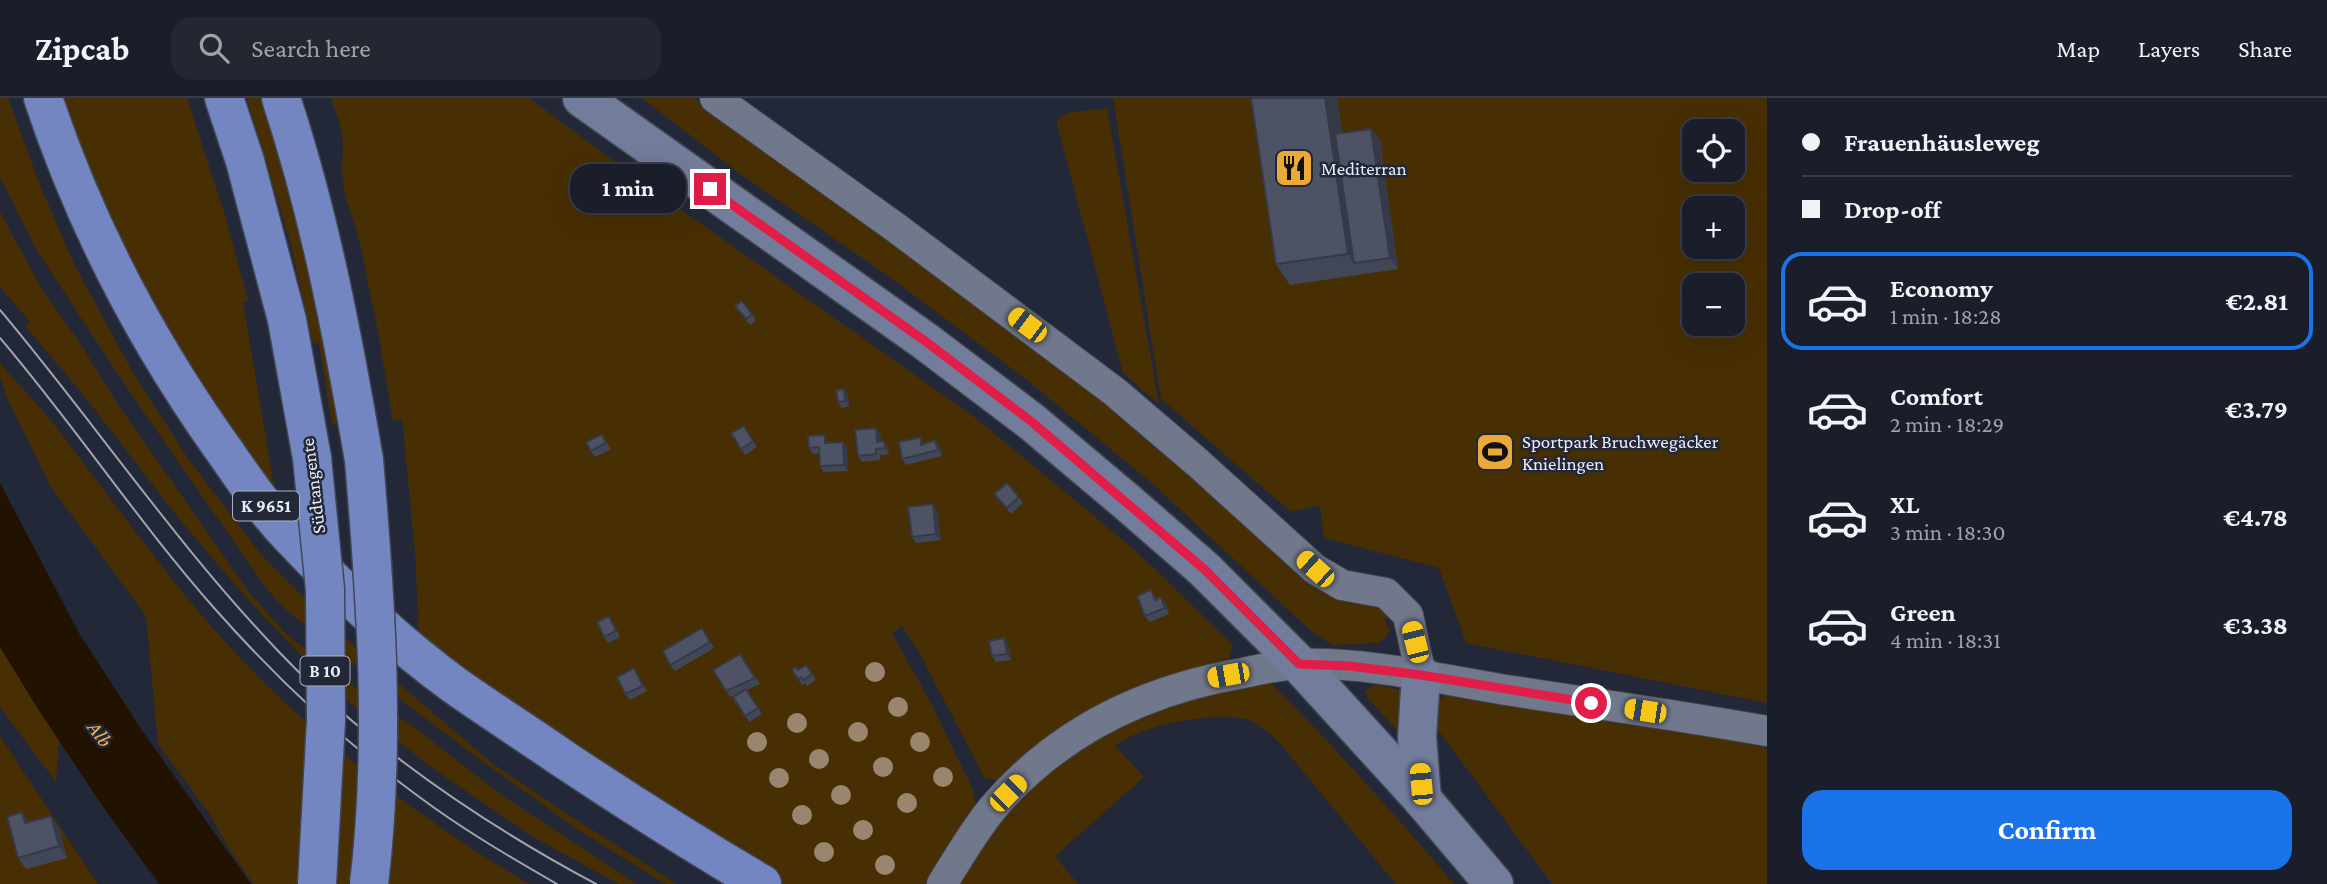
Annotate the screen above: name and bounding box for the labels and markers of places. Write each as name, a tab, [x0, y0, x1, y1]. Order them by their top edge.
restaurant icon: Mediterran	[1273, 147, 1315, 189]
place label: Mediterran	[1321, 158, 1407, 179]
sports icon: Sportpark Bruchwegäcker Knielingen	[1474, 431, 1516, 473]
place label: Sportpark Bruchwegäcker Knielingen	[1522, 431, 1719, 474]

